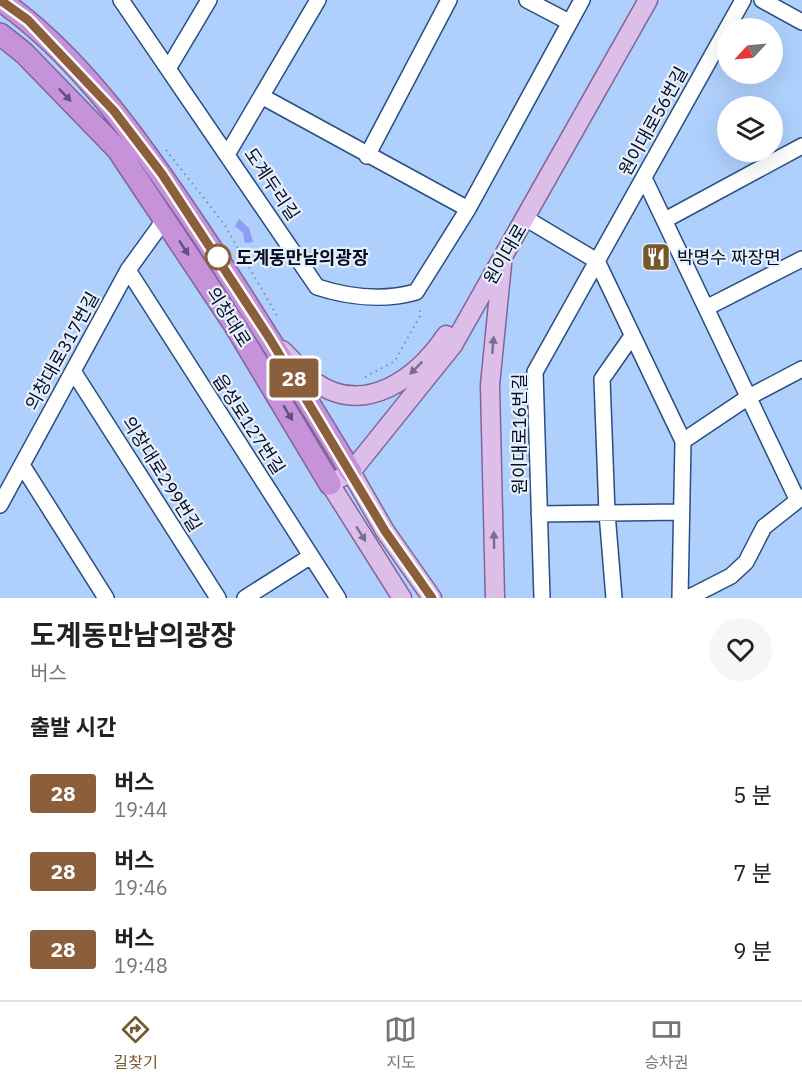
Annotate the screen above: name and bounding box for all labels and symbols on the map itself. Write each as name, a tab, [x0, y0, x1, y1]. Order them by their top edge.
north arrow	[717, 18, 783, 84]
street label: 원이대로56번길	[614, 63, 692, 179]
one-way arrow	[57, 88, 71, 102]
street label: 도계두리길	[239, 143, 305, 225]
street label: 원이대로	[478, 220, 532, 288]
one-way arrow	[178, 240, 189, 256]
restaurant icon: 박명수 짜장면	[640, 241, 672, 273]
marker: 도계동만남의광장	[205, 244, 231, 270]
place label: 도계동만남의광장	[236, 246, 369, 269]
place label: 박명수 짜장면	[677, 246, 781, 269]
street label: 의창대로	[202, 283, 256, 351]
street label: 의창대로317번길	[20, 288, 104, 414]
one-way arrow	[488, 335, 498, 354]
line badge: 28	[267, 358, 321, 398]
one-way arrow	[409, 361, 423, 375]
street label: 읍성로127번길	[208, 369, 290, 479]
street label: 원이대로16번길	[508, 374, 531, 494]
one-way arrow	[282, 405, 293, 421]
street label: 의창대로299번길	[117, 412, 207, 536]
one-way arrow	[356, 526, 367, 542]
one-way arrow	[489, 530, 498, 549]

